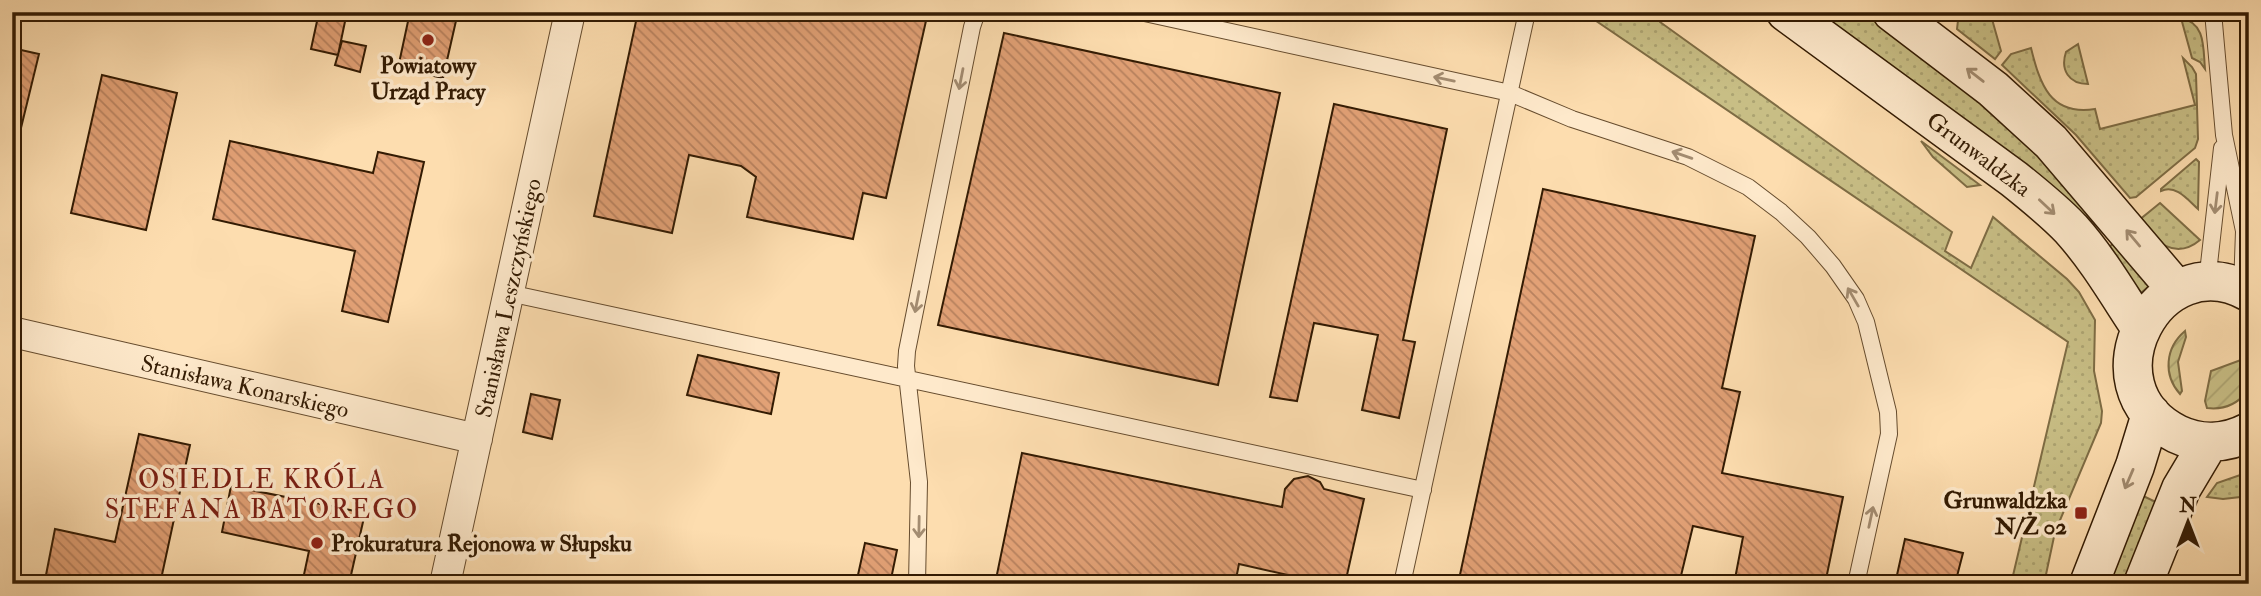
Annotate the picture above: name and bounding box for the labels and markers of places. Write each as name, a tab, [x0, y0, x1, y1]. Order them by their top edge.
marker: Powiatowy Urząd Pracy	[420, 32, 436, 48]
place label: Powiatowy Urząd Pracy	[371, 51, 486, 107]
place label: Grunwaldzka N/Ż 02	[1944, 486, 2069, 541]
marker: Grunwaldzka N/Ż 02	[2073, 505, 2089, 521]
place label: Prokuratura Rejonowa w Słupsku	[331, 529, 632, 559]
marker: Prokuratura Rejonowa w Słupsku	[309, 535, 325, 551]

